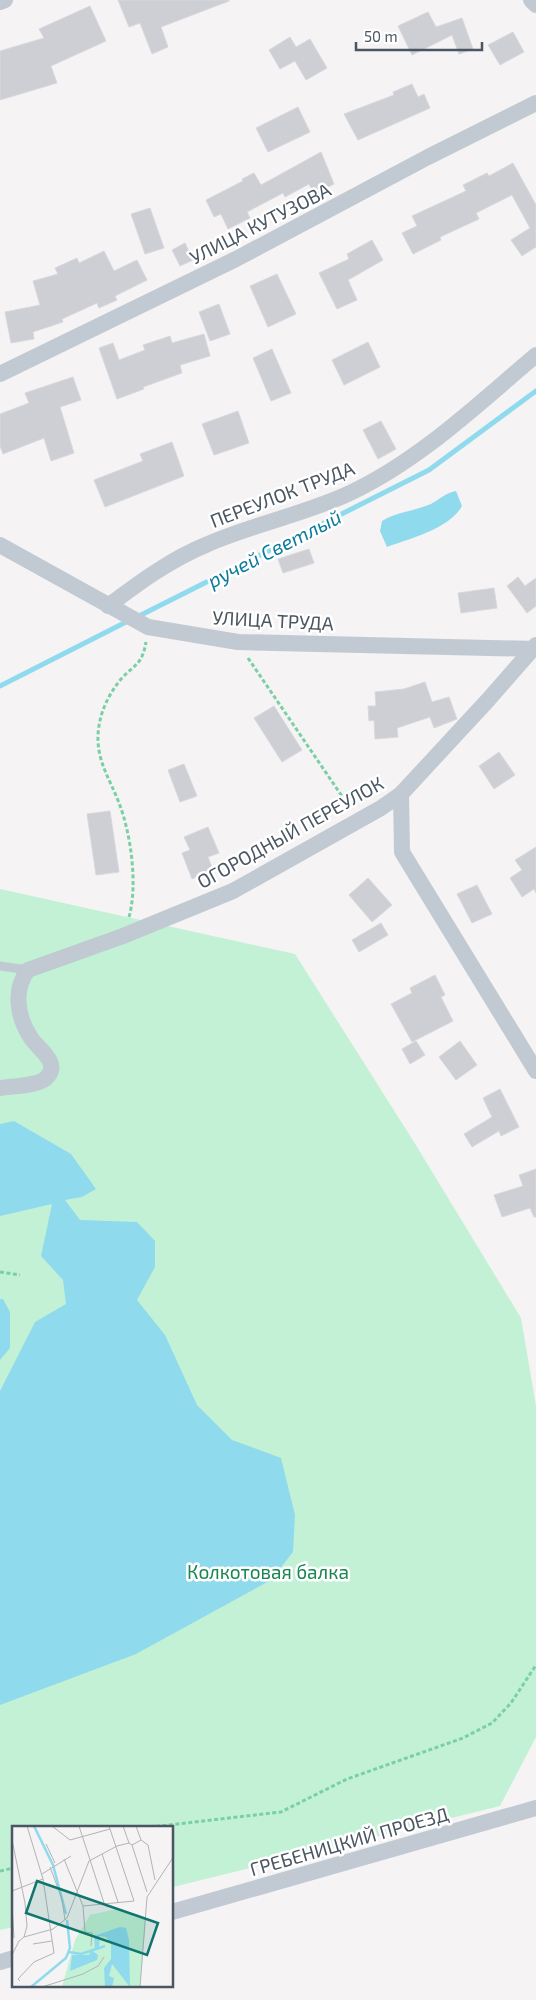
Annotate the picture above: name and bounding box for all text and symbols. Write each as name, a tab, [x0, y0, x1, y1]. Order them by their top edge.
scale bar	[356, 20, 482, 52]
text: 50 m	[364, 27, 398, 45]
street label: УЛИЦА КУТУЗОВА	[186, 177, 334, 268]
street label: ПЕРЕУЛОК ТРУДА	[207, 456, 358, 532]
water label: ручей Светлый	[203, 504, 345, 592]
street label: УЛИЦА ТРУДА	[212, 605, 334, 635]
street label: ОГОРОДНЫЙ ПЕРЕУЛОК	[193, 771, 387, 893]
park label: Колкотовая балка	[187, 1560, 349, 1583]
street label: ГРЕБЕНИЦКИЙ ПРОЕЗД	[247, 1802, 451, 1880]
inset map	[12, 1826, 174, 1988]

